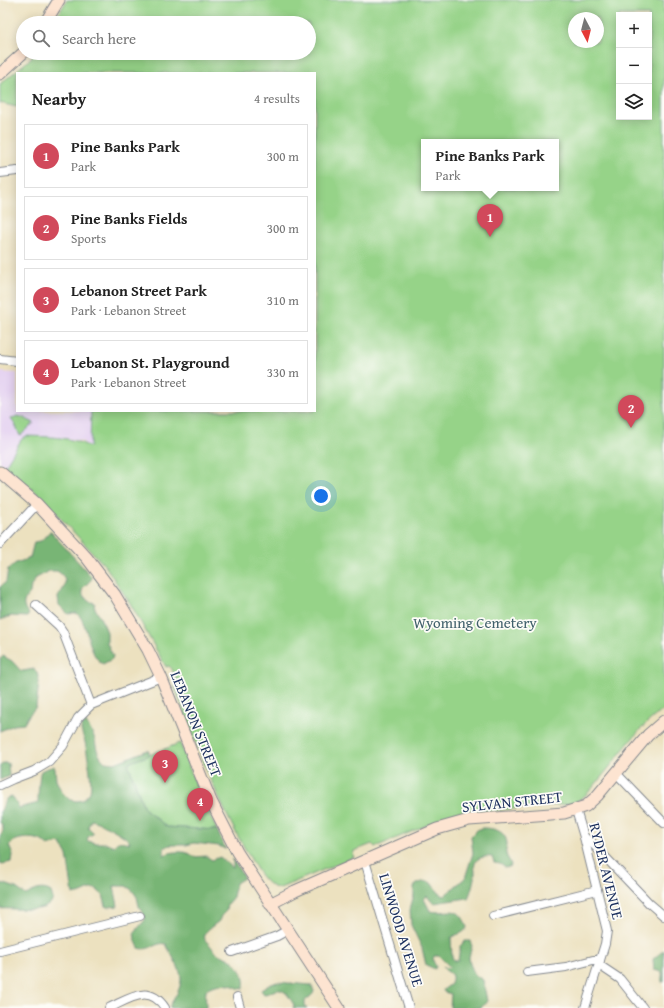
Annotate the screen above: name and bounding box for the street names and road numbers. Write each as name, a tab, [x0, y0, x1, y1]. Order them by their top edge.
street label: LEBANON STREET	[166, 668, 227, 780]
street label: SYLVAN STREET	[461, 786, 564, 817]
street label: RYDER AVENUE	[584, 820, 629, 922]
street label: LINWOOD AVENUE	[374, 871, 429, 989]

